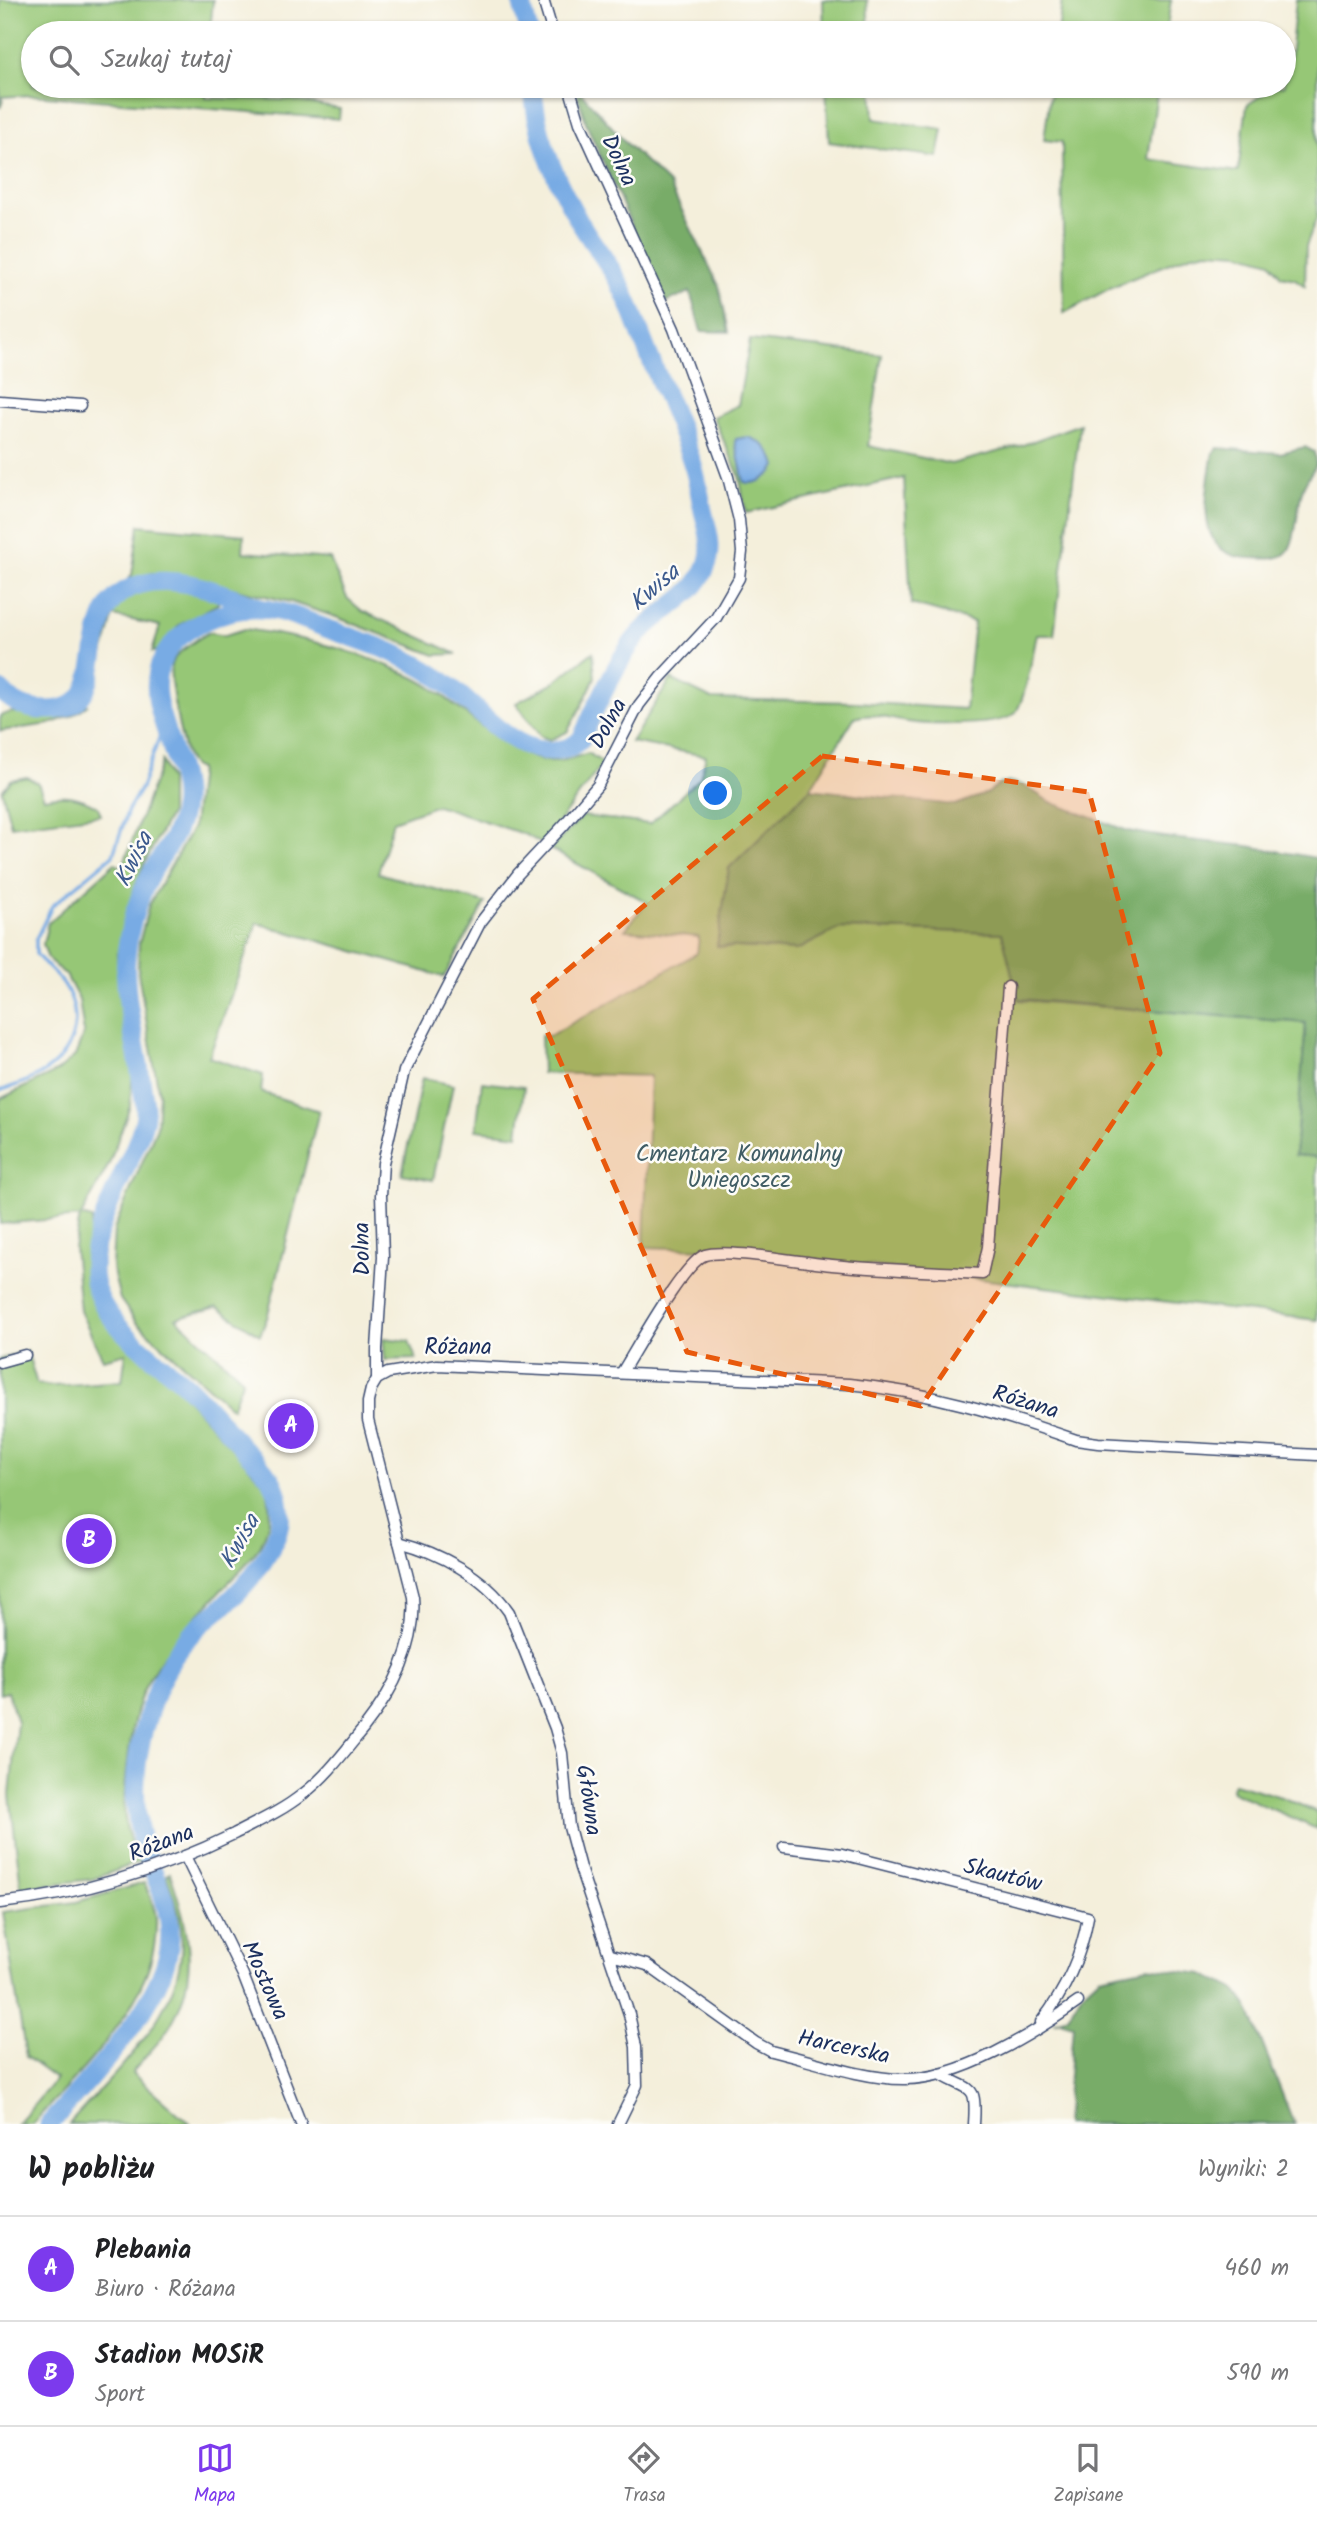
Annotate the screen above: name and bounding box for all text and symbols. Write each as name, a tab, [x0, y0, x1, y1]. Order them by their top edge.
search box	[21, 21, 1296, 98]
text: Szukaj tutaj	[101, 39, 232, 81]
icon: search	[45, 41, 83, 79]
street label: Dolna	[590, 129, 646, 193]
water label: Kwisa	[620, 553, 691, 622]
street label: Dolna	[580, 692, 638, 756]
your location	[698, 776, 732, 810]
water label: Kwisa	[104, 824, 165, 894]
park label: Cmentarz Komunalny Uniegoszcz	[636, 1137, 842, 1199]
street label: Dolna	[345, 1222, 381, 1276]
street label: Różana	[424, 1330, 492, 1366]
street label: Różana	[988, 1376, 1063, 1430]
pin: A	[268, 1400, 314, 1452]
water label: Kwisa	[209, 1506, 272, 1576]
pin: B	[66, 1515, 112, 1567]
street label: Główna	[565, 1762, 611, 1838]
street label: Różana	[124, 1815, 200, 1873]
street label: Skautów	[960, 1849, 1046, 1903]
street label: Mostowa	[231, 1935, 298, 2026]
street label: Harcerska	[794, 2021, 893, 2075]
text: W pobliżu	[28, 2146, 154, 2194]
text: Wyniki: 2	[1198, 2152, 1289, 2188]
text: Plebania	[95, 2230, 191, 2272]
text: A	[44, 2251, 58, 2287]
text: 460 m	[1225, 2251, 1289, 2287]
text: Biuro · Różana	[95, 2272, 236, 2308]
text: Stadion MOSiR	[95, 2335, 264, 2377]
text: B	[44, 2356, 58, 2392]
text: 590 m	[1226, 2356, 1289, 2392]
text: Sport	[95, 2377, 145, 2413]
tab: Mapa	[194, 2439, 236, 2511]
tab: Trasa	[623, 2439, 666, 2511]
tab: Zapisane	[1053, 2439, 1123, 2511]

